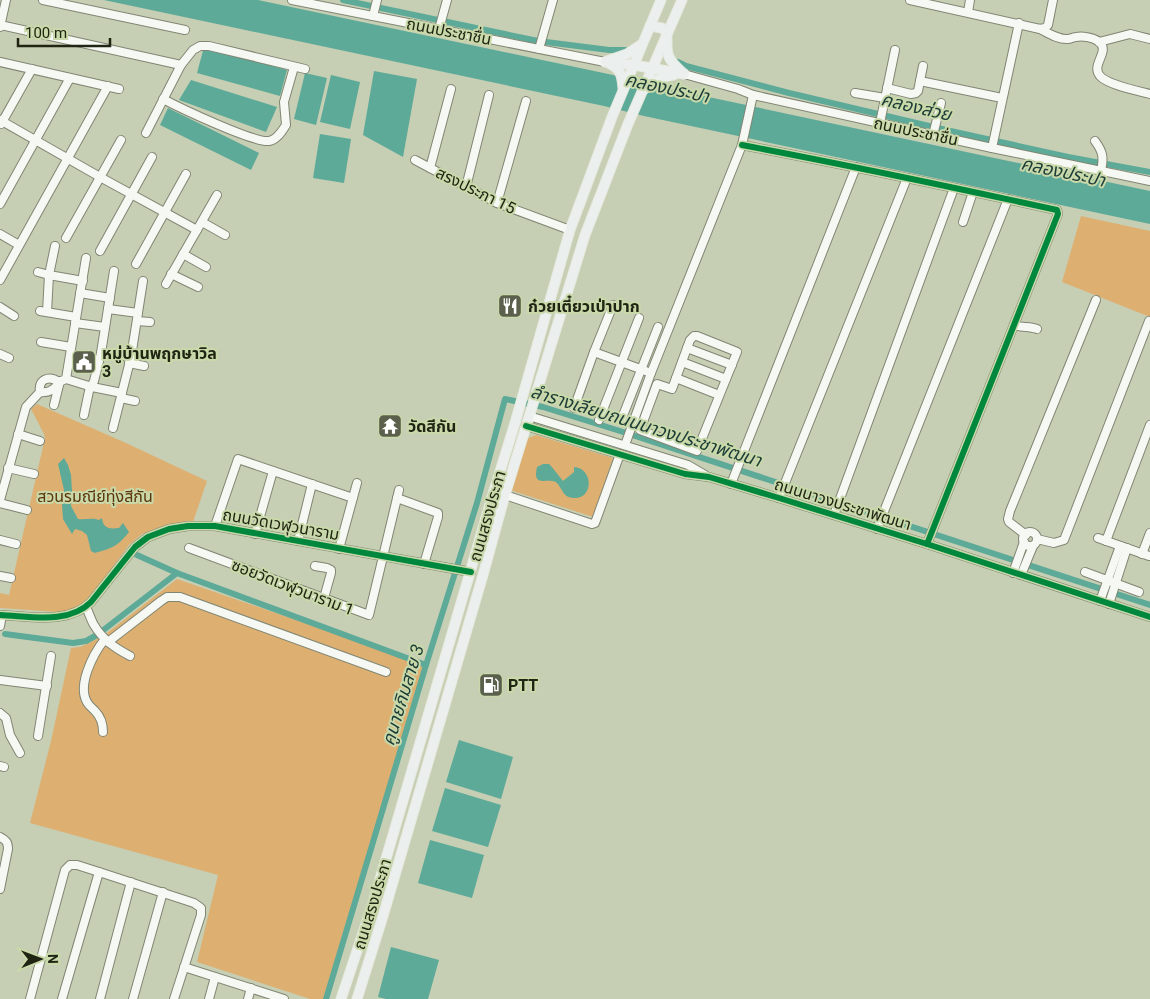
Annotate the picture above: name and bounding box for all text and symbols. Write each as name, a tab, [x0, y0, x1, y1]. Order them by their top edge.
street label: ถนนประชาชื่น	[405, 12, 493, 49]
scale bar	[18, 15, 110, 47]
text: 100 m	[25, 24, 67, 42]
water label: คลองประปา	[623, 68, 712, 107]
water label: คลองส่วย	[879, 88, 954, 125]
street label: ถนนประชาชื่น	[872, 111, 960, 150]
water label: คลองประปา	[1019, 152, 1108, 191]
street label: สรงประภา 15	[433, 163, 519, 218]
restaurant icon: ก๋วยเตี๋ยวเป่าปาก	[497, 293, 523, 319]
place label: ก๋วยเตี๋ยวเป่าปาก	[528, 295, 640, 316]
place label: หมู่บ้านพฤกษาวิล 3	[102, 344, 217, 381]
public building icon: หมู่บ้านพฤกษาวิล 3	[71, 349, 97, 375]
water label: ลำรางเลียบถนนนาวงประชาพัฒนา	[528, 380, 765, 471]
temple icon: วัดสีกัน	[377, 413, 403, 439]
place label: วัดสีกัน	[408, 417, 456, 436]
street label: ถนนสรงประภา	[465, 468, 510, 564]
street label: ถนนนาวงประชาพัฒนา	[772, 475, 914, 534]
park label: สวนรมณีย์ทุ่งสีกัน	[37, 487, 153, 506]
street label: ถนนวัดเวฬุวนาราม	[221, 505, 341, 544]
street label: ซอยวัดเวฬุวนาราม 1	[229, 555, 357, 620]
water label: คูนายกิมสาย 3	[377, 642, 429, 748]
fuel station icon: PTT	[478, 672, 504, 698]
place label: PTT	[508, 676, 538, 695]
street label: ถนนสรงประภา	[350, 856, 395, 952]
north arrow	[15, 934, 65, 984]
text: N	[45, 954, 61, 964]

